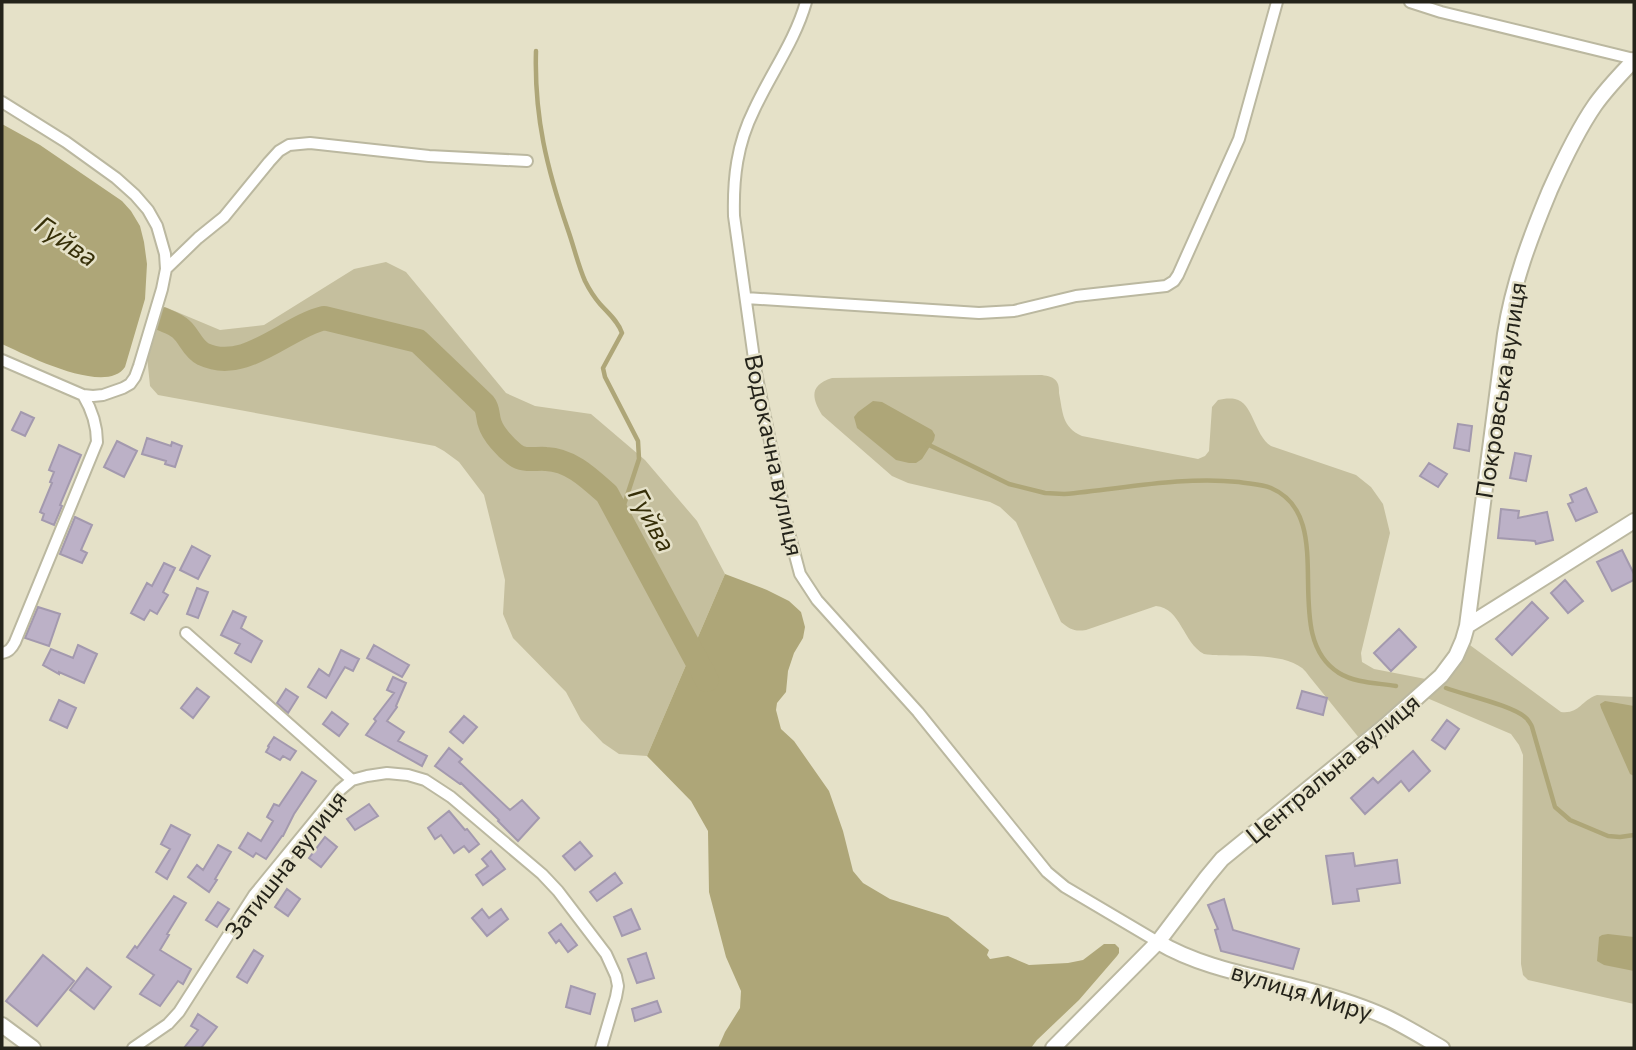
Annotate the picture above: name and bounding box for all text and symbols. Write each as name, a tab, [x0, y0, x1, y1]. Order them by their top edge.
water label: Гуйва	[30, 208, 104, 272]
street label: Покровська вулиця	[1469, 280, 1531, 500]
street label: Водокачна вулиця	[739, 352, 811, 558]
water label: Гуйва	[623, 481, 683, 557]
street label: Центральна вулиця	[1239, 687, 1425, 849]
street label: Затишна вулиця	[218, 784, 352, 944]
street label: вулиця Миру	[1228, 956, 1376, 1026]

